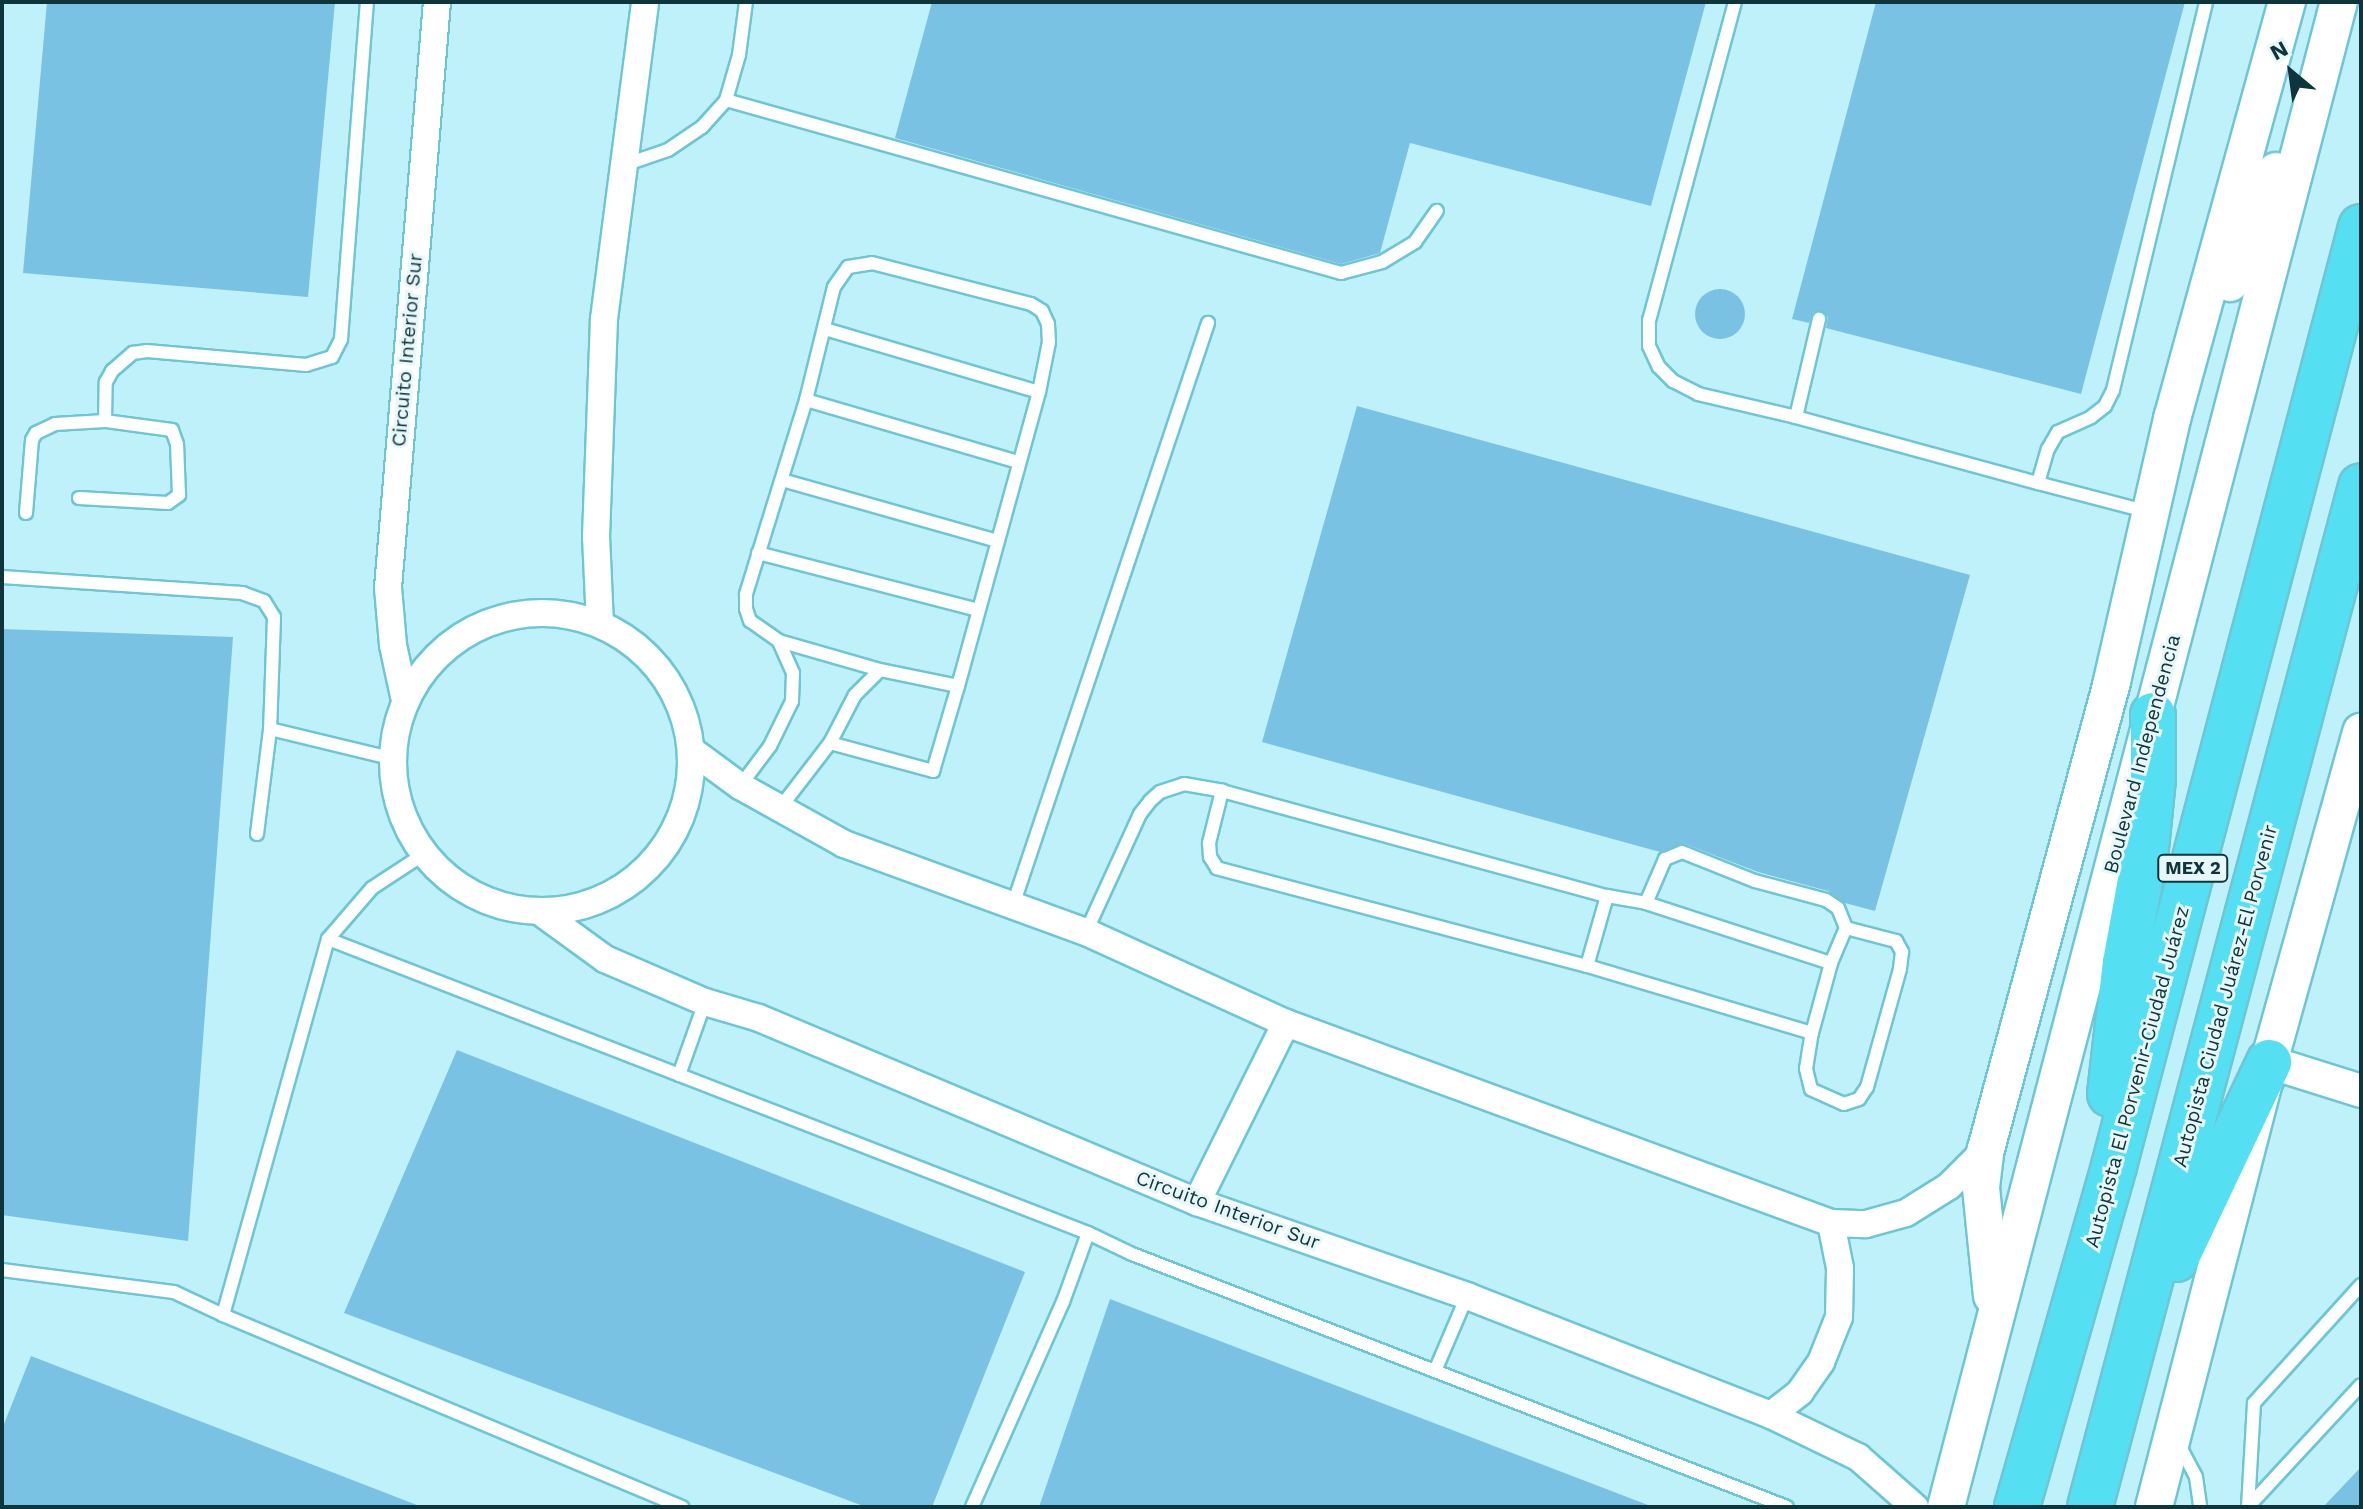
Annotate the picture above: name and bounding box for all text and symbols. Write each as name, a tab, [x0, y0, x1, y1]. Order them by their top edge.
north arrow	[2251, 32, 2331, 112]
text: N	[2266, 36, 2292, 65]
street label: Circuito Interior Sur	[387, 252, 427, 448]
street label: Boulevard Independencia	[2099, 632, 2185, 876]
street label: Autopista Ciudad Juárez-El Porvenir	[2167, 821, 2283, 1171]
road number: MEX 2	[2157, 854, 2229, 882]
street label: Autopista El Porvenir-Ciudad Juárez	[2080, 903, 2194, 1251]
street label: Circuito Interior Sur	[1132, 1165, 1324, 1255]

